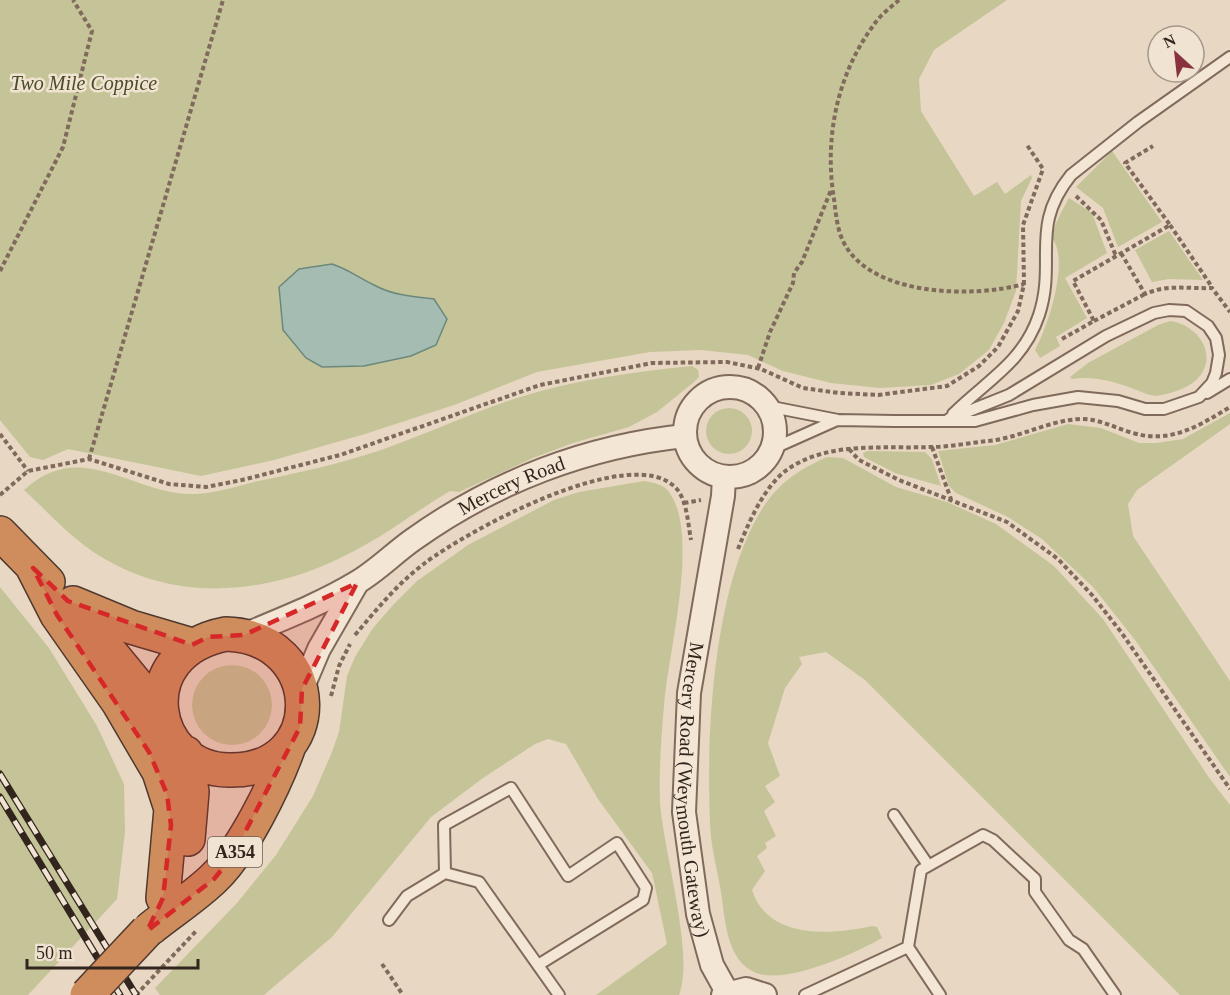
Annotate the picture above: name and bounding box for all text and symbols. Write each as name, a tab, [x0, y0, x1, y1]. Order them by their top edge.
north arrow	[1146, 24, 1206, 84]
text: N	[1160, 31, 1179, 51]
park label: Two Mile Coppice	[11, 72, 157, 95]
street label: Mercery Road	[454, 452, 568, 519]
street label: Mercery Road (Weymouth Gateway)	[672, 641, 715, 940]
road number: A354	[208, 837, 262, 867]
scale bar	[27, 932, 198, 970]
text: 50 m	[36, 943, 73, 963]

